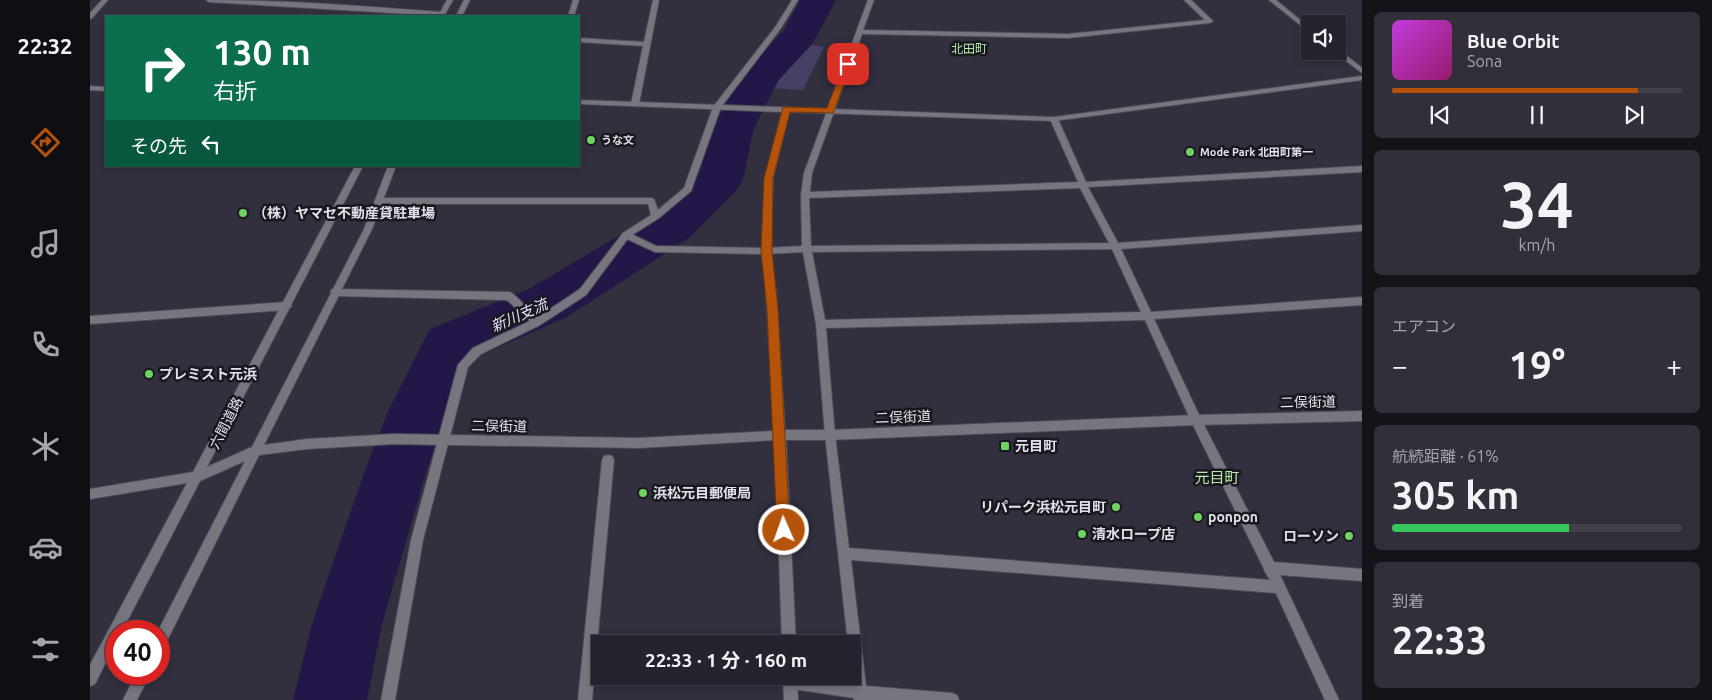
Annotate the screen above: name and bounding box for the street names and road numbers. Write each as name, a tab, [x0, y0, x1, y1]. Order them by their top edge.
street label: 六間道路	[206, 394, 246, 452]
street label: 二俣街道	[1280, 394, 1336, 410]
street label: 二俣街道	[875, 408, 931, 426]
street label: 二俣街道	[471, 418, 527, 434]

